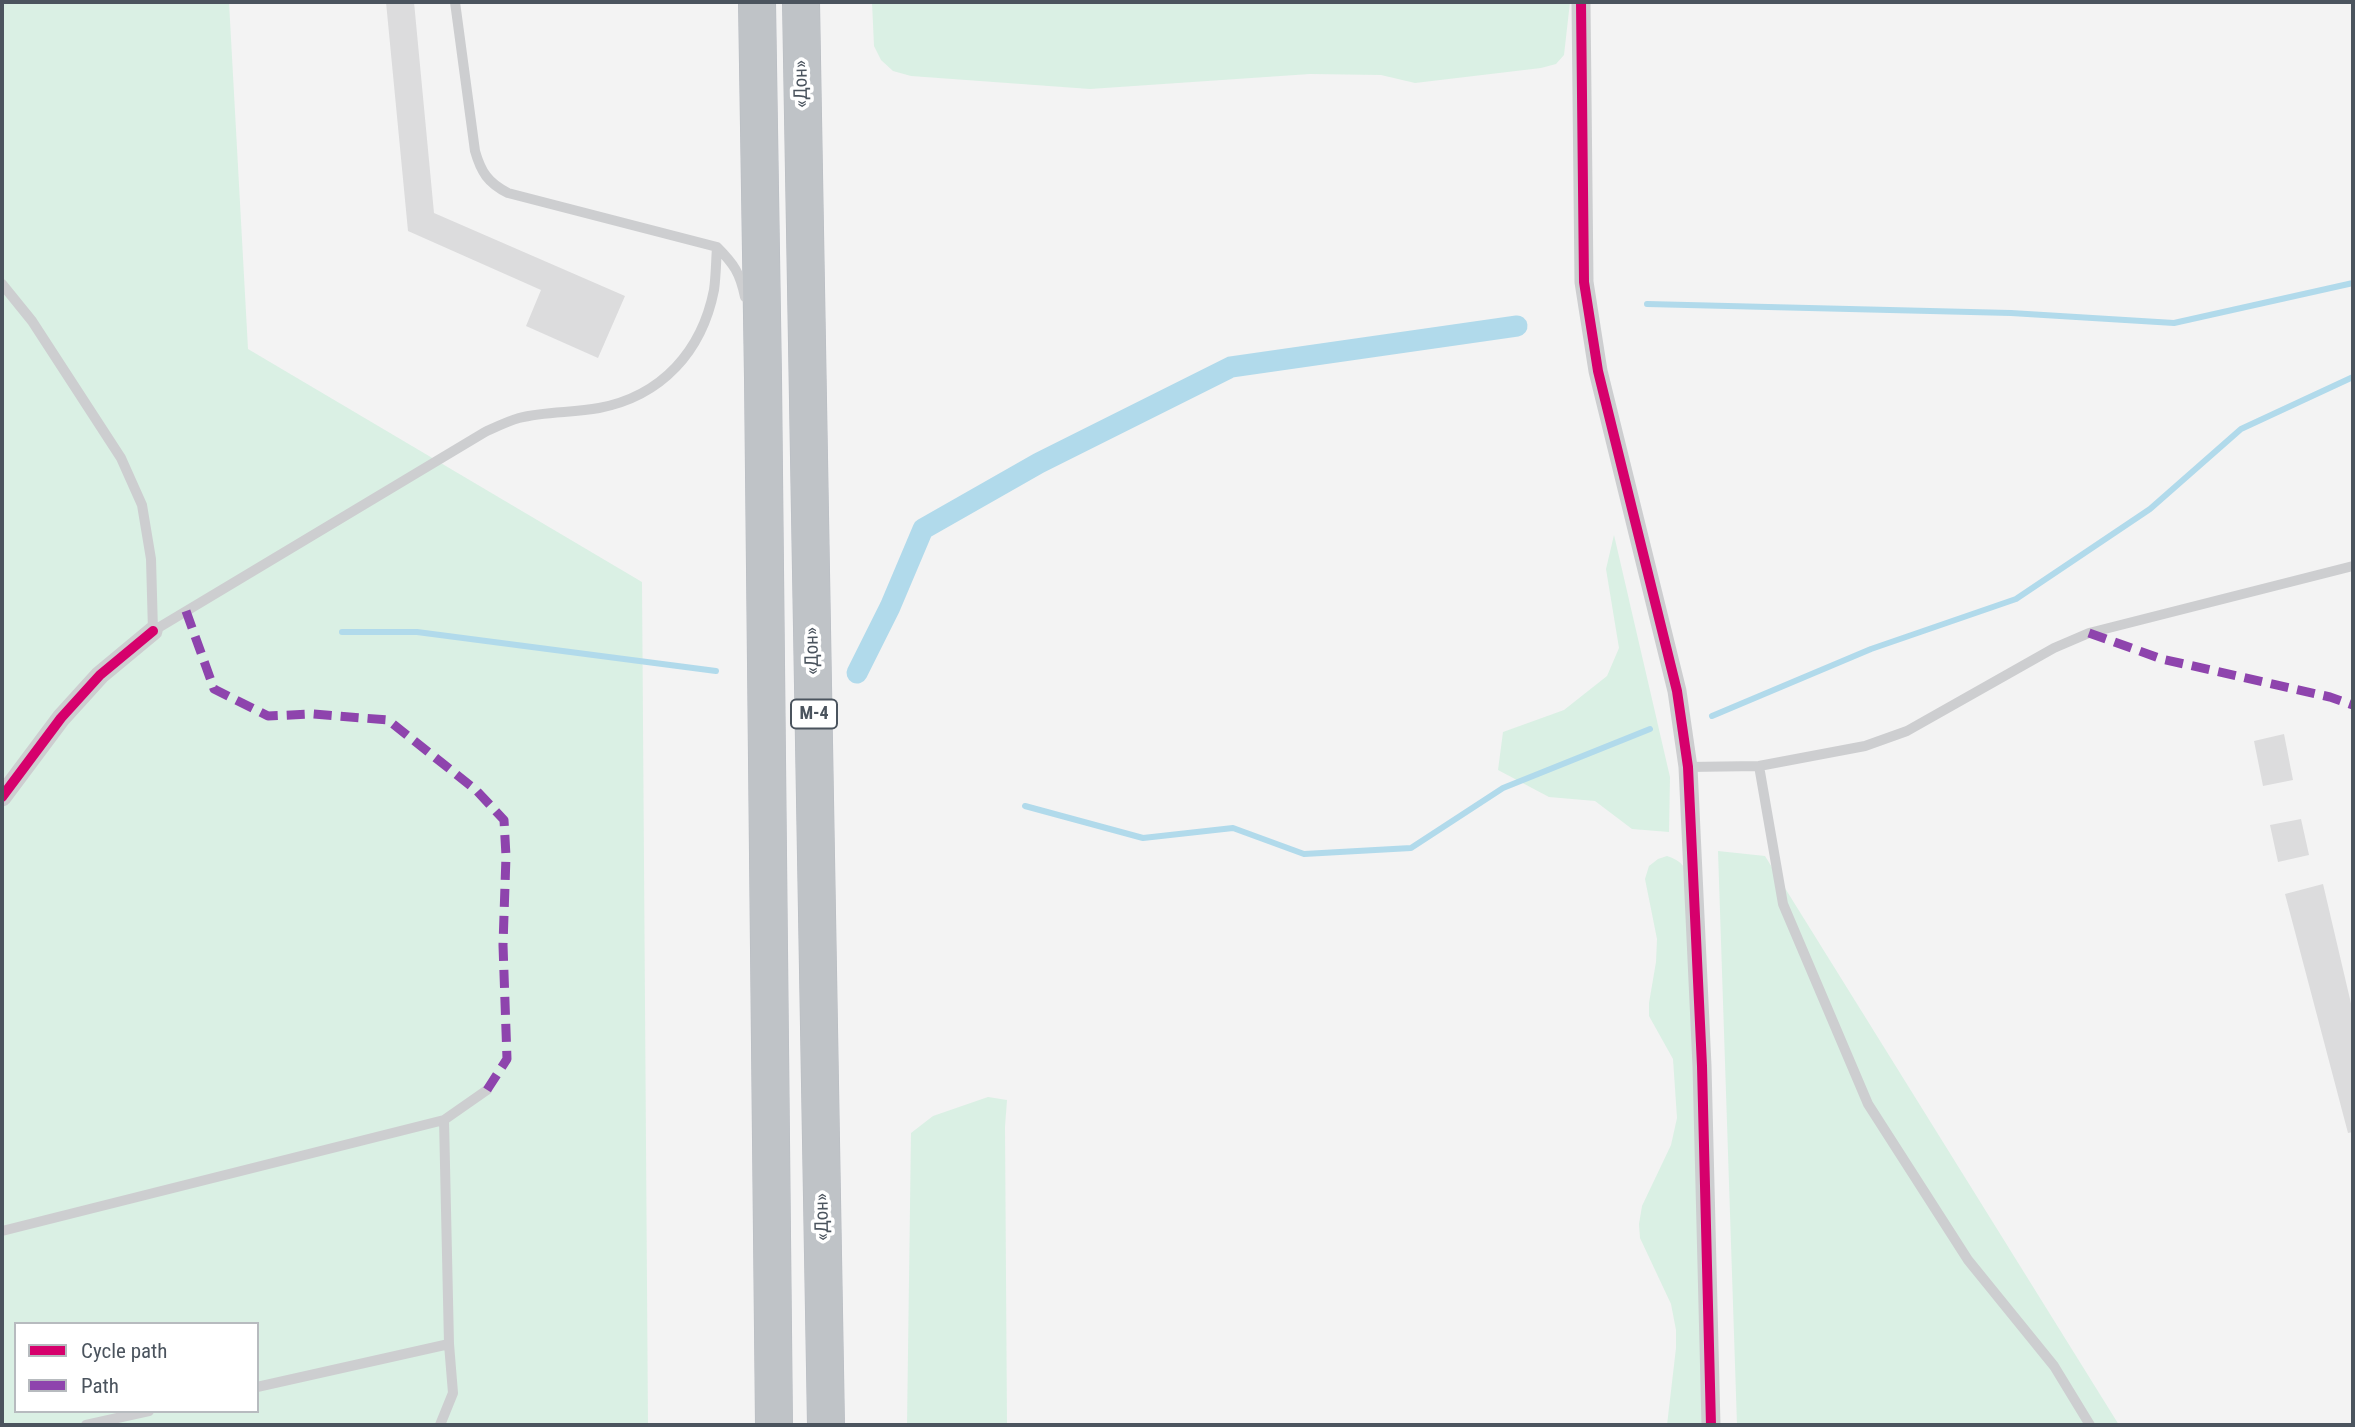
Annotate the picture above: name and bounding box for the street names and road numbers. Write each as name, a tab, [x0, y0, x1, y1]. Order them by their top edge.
street label: «Дон»	[790, 60, 814, 108]
street label: «Дон»	[801, 627, 825, 675]
road number: М-4	[791, 700, 837, 728]
street label: «Дон»	[811, 1193, 835, 1241]

